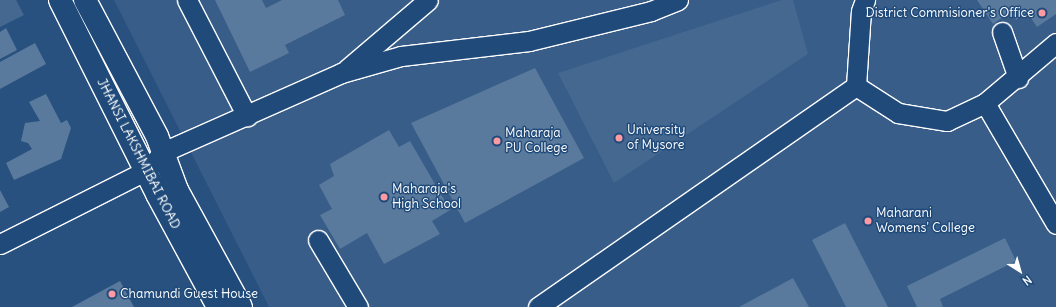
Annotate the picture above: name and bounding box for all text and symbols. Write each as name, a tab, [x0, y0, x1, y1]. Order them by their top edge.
place label: District Commisioner's Office	[866, 5, 1034, 21]
marker: District Commisioner's Office	[1037, 8, 1047, 18]
street label: JHANSI LAKSHMIBAI ROAD	[93, 76, 183, 232]
place label: University of Mysore	[627, 123, 685, 154]
place label: Maharaja PU College	[505, 126, 568, 157]
marker: University of Mysore	[614, 133, 624, 143]
marker: Maharaja PU College	[492, 136, 502, 146]
place label: Maharaja's High School	[392, 182, 461, 213]
marker: Maharaja's High School	[379, 192, 389, 202]
place label: Maharani Womens' College	[876, 206, 975, 237]
marker: Maharani Womens' College	[863, 216, 873, 226]
north arrow	[1000, 251, 1040, 291]
text: N	[1020, 273, 1034, 288]
place label: Chamundi Guest House	[120, 286, 258, 302]
marker: Chamundi Guest House	[107, 289, 117, 299]

